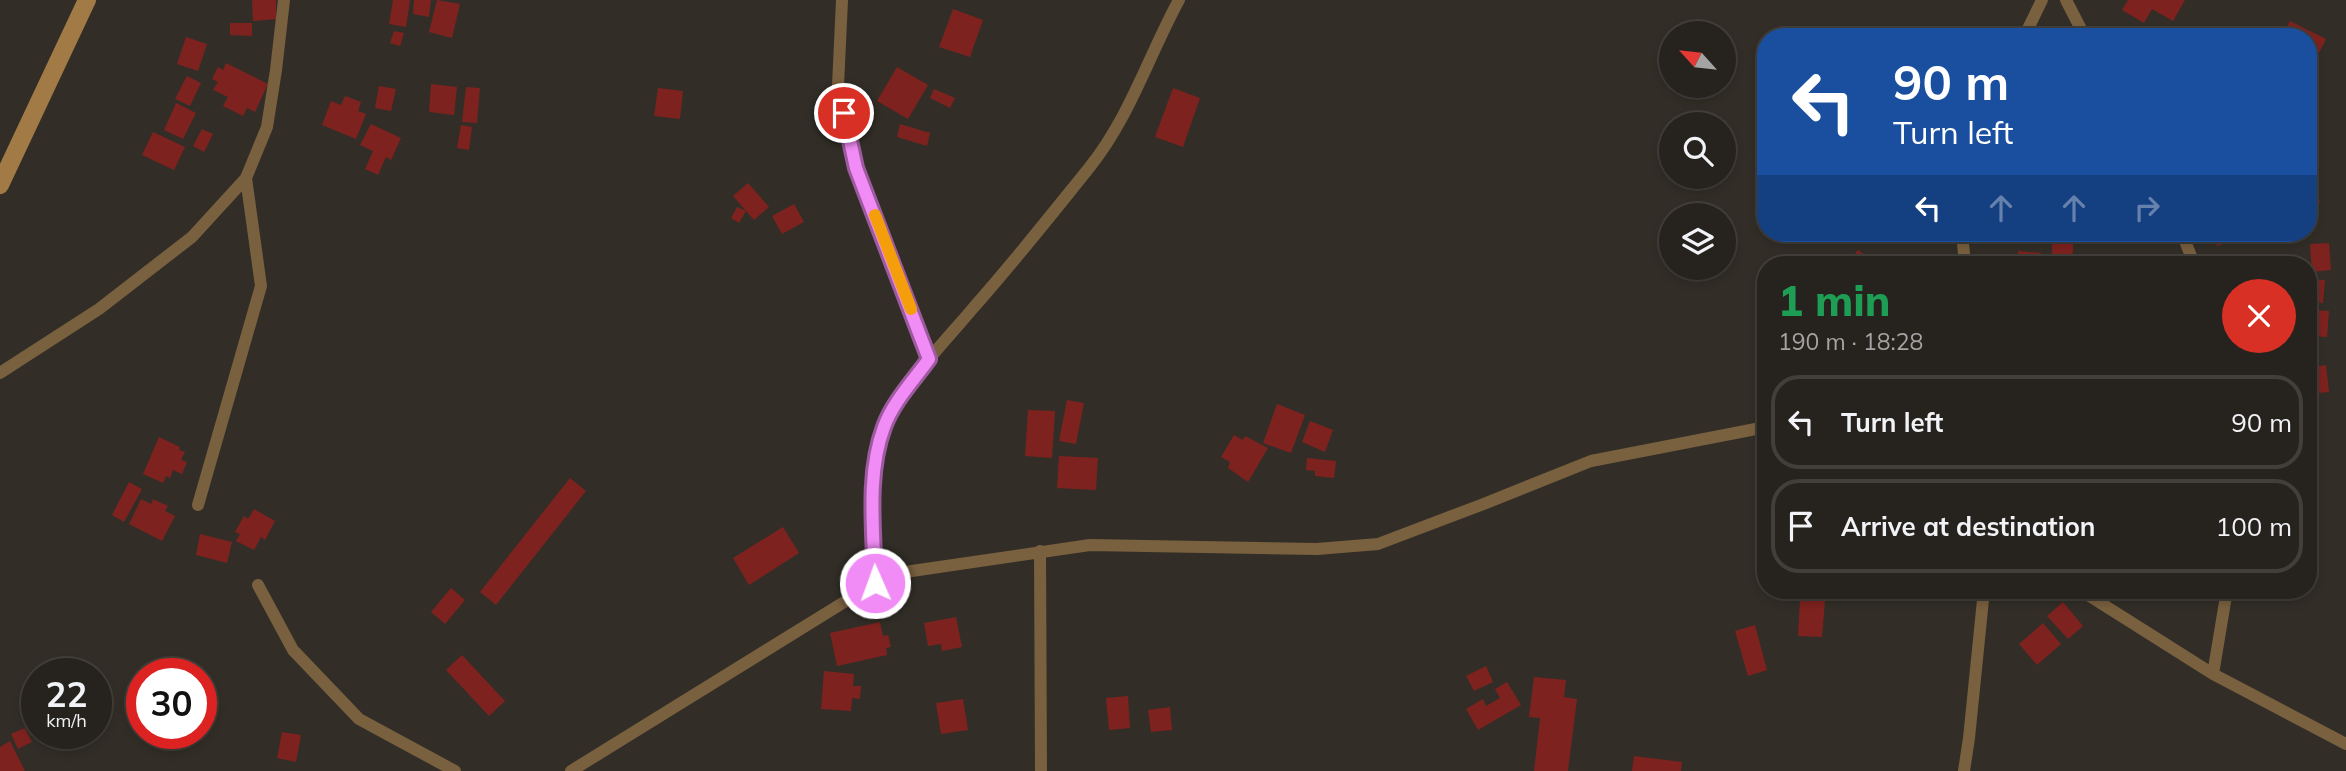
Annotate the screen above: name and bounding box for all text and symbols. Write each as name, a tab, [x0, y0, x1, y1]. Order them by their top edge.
north arrow	[1659, 21, 1736, 98]
map controls	[1659, 21, 1736, 280]
text: 90 m	[1893, 51, 2009, 112]
icon: left	[1778, 56, 1869, 147]
pin	[814, 83, 874, 143]
icon: arrive	[825, 94, 863, 132]
button: search	[1659, 112, 1736, 189]
text: Turn left	[1893, 112, 2013, 152]
icon: left	[1909, 189, 1947, 227]
icon: ahead	[1982, 189, 2020, 227]
icon: ahead	[2055, 189, 2093, 227]
icon: right	[2128, 189, 2166, 227]
button: layers	[1659, 203, 1736, 280]
text: 1 min	[1778, 274, 1891, 327]
button: close	[2222, 279, 2296, 353]
text: 190 m · 18:28	[1778, 327, 1923, 356]
icon: left	[1782, 403, 1820, 441]
text: Turn left	[1841, 406, 1943, 439]
text: 90 m	[2231, 406, 2292, 439]
icon: arrive	[1782, 507, 1820, 545]
text: Arrive at destination	[1841, 510, 2096, 543]
text: 100 m	[2216, 510, 2292, 543]
position arrow	[838, 546, 912, 620]
speed limit sign: 30	[126, 658, 217, 749]
text: 22	[45, 672, 88, 716]
text: km/h	[46, 709, 87, 732]

